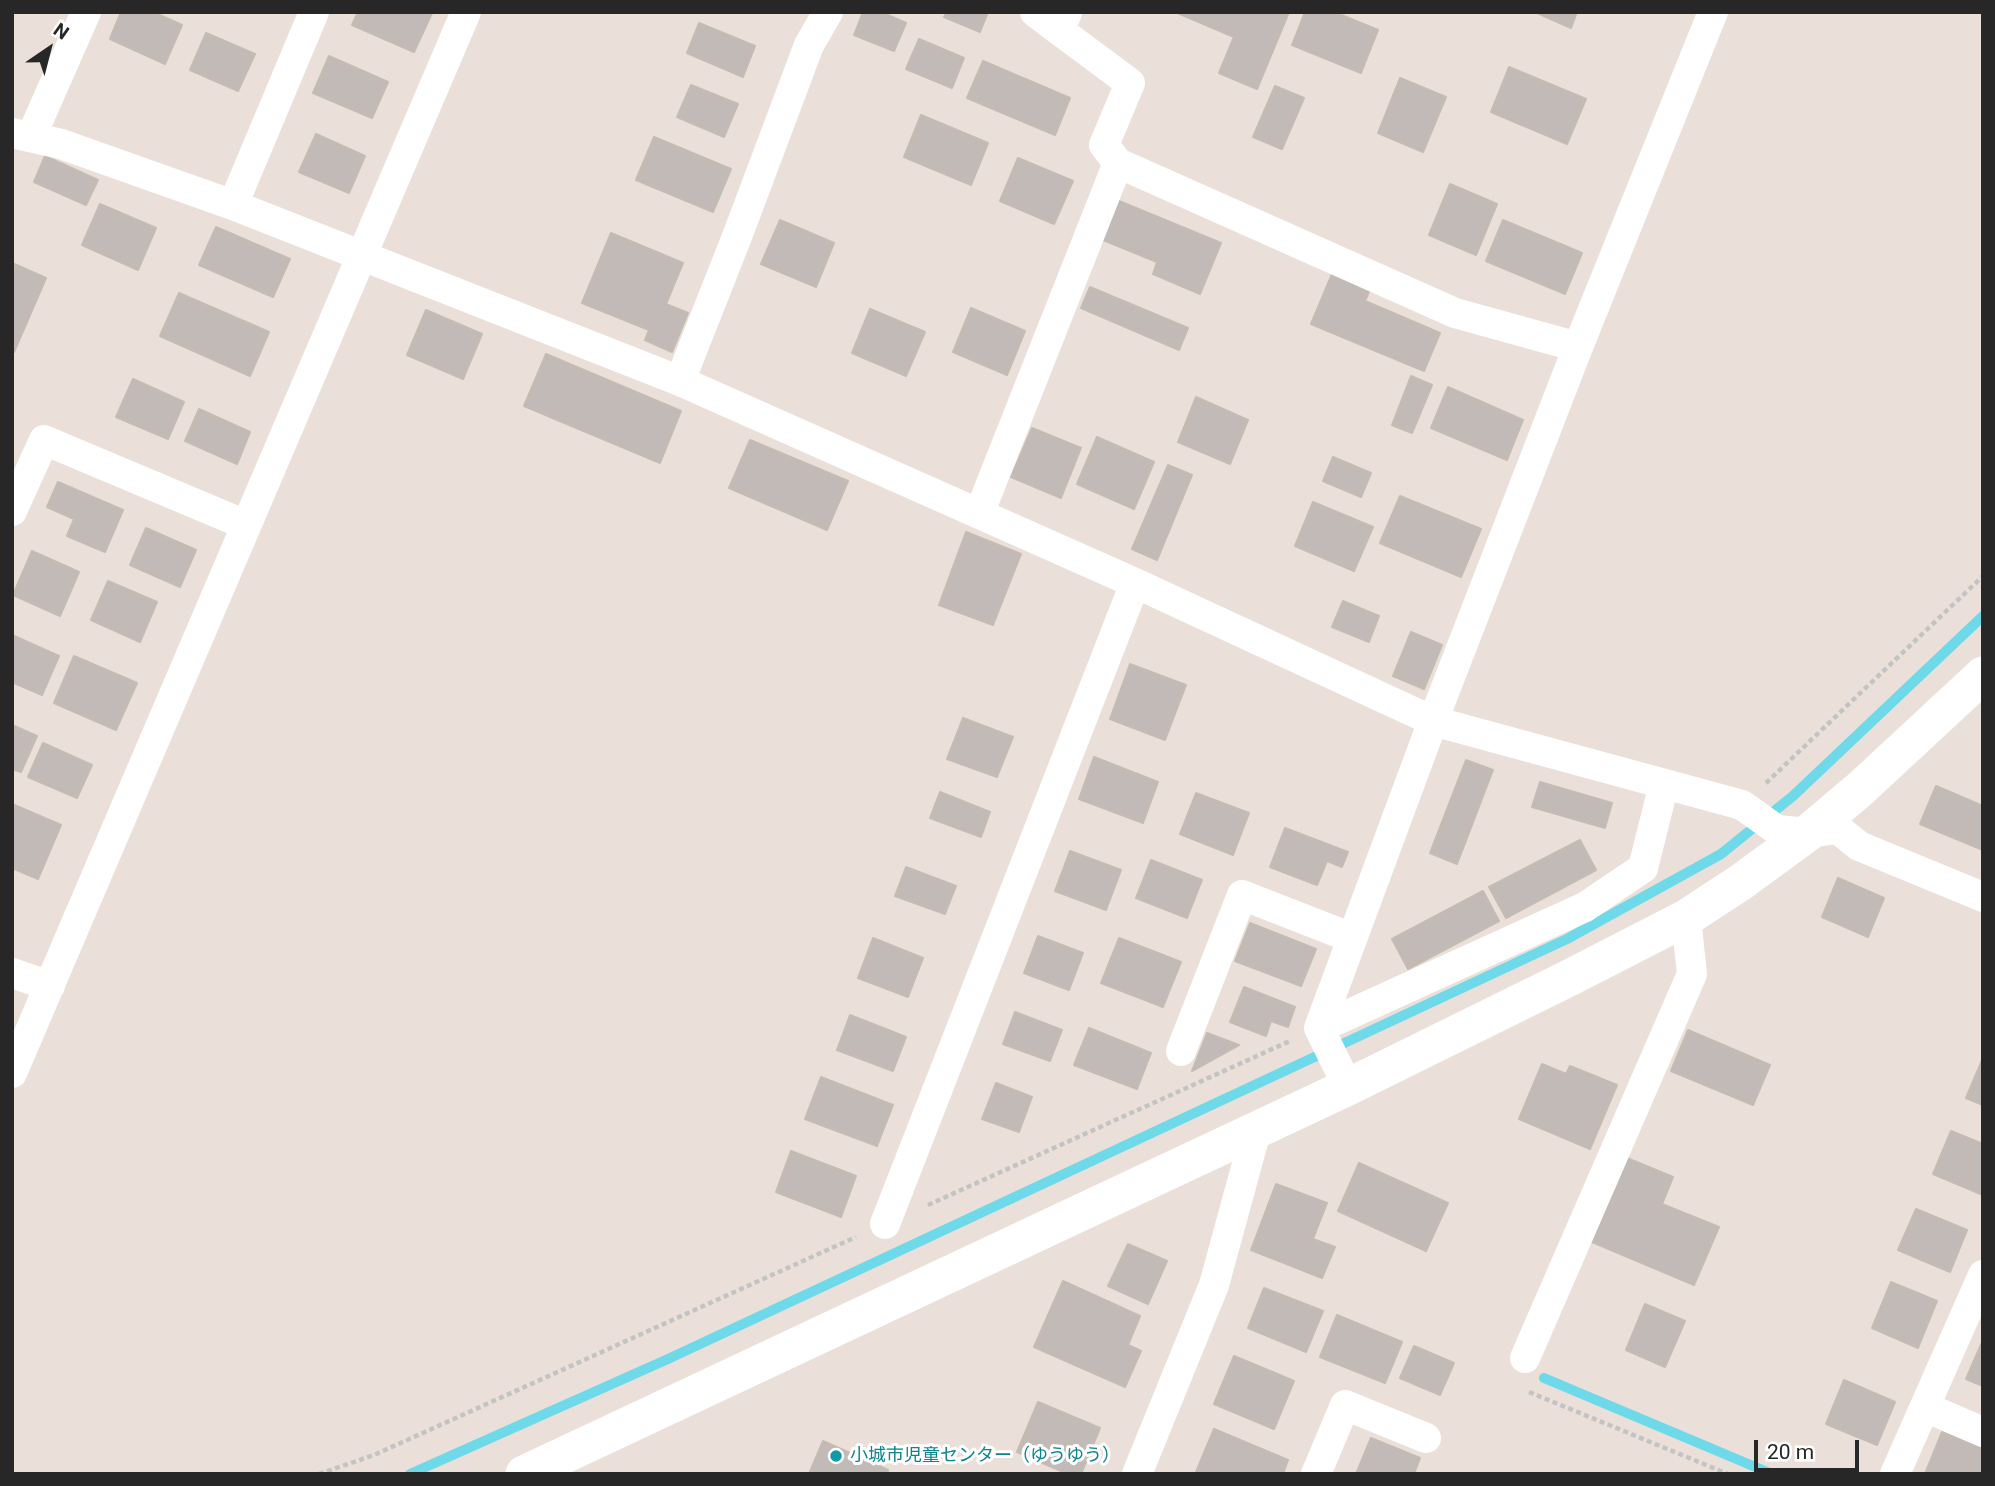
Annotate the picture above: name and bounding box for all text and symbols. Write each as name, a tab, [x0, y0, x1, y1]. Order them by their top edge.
north arrow	[14, 14, 84, 84]
text: N	[49, 18, 73, 45]
scale bar	[1757, 1426, 1862, 1470]
text: 20 m	[1767, 1440, 1814, 1464]
place label: 小城市児童センター（ゆうゆう）	[850, 1445, 1120, 1467]
marker: 小城市児童センター（ゆうゆう）	[828, 1448, 844, 1464]

